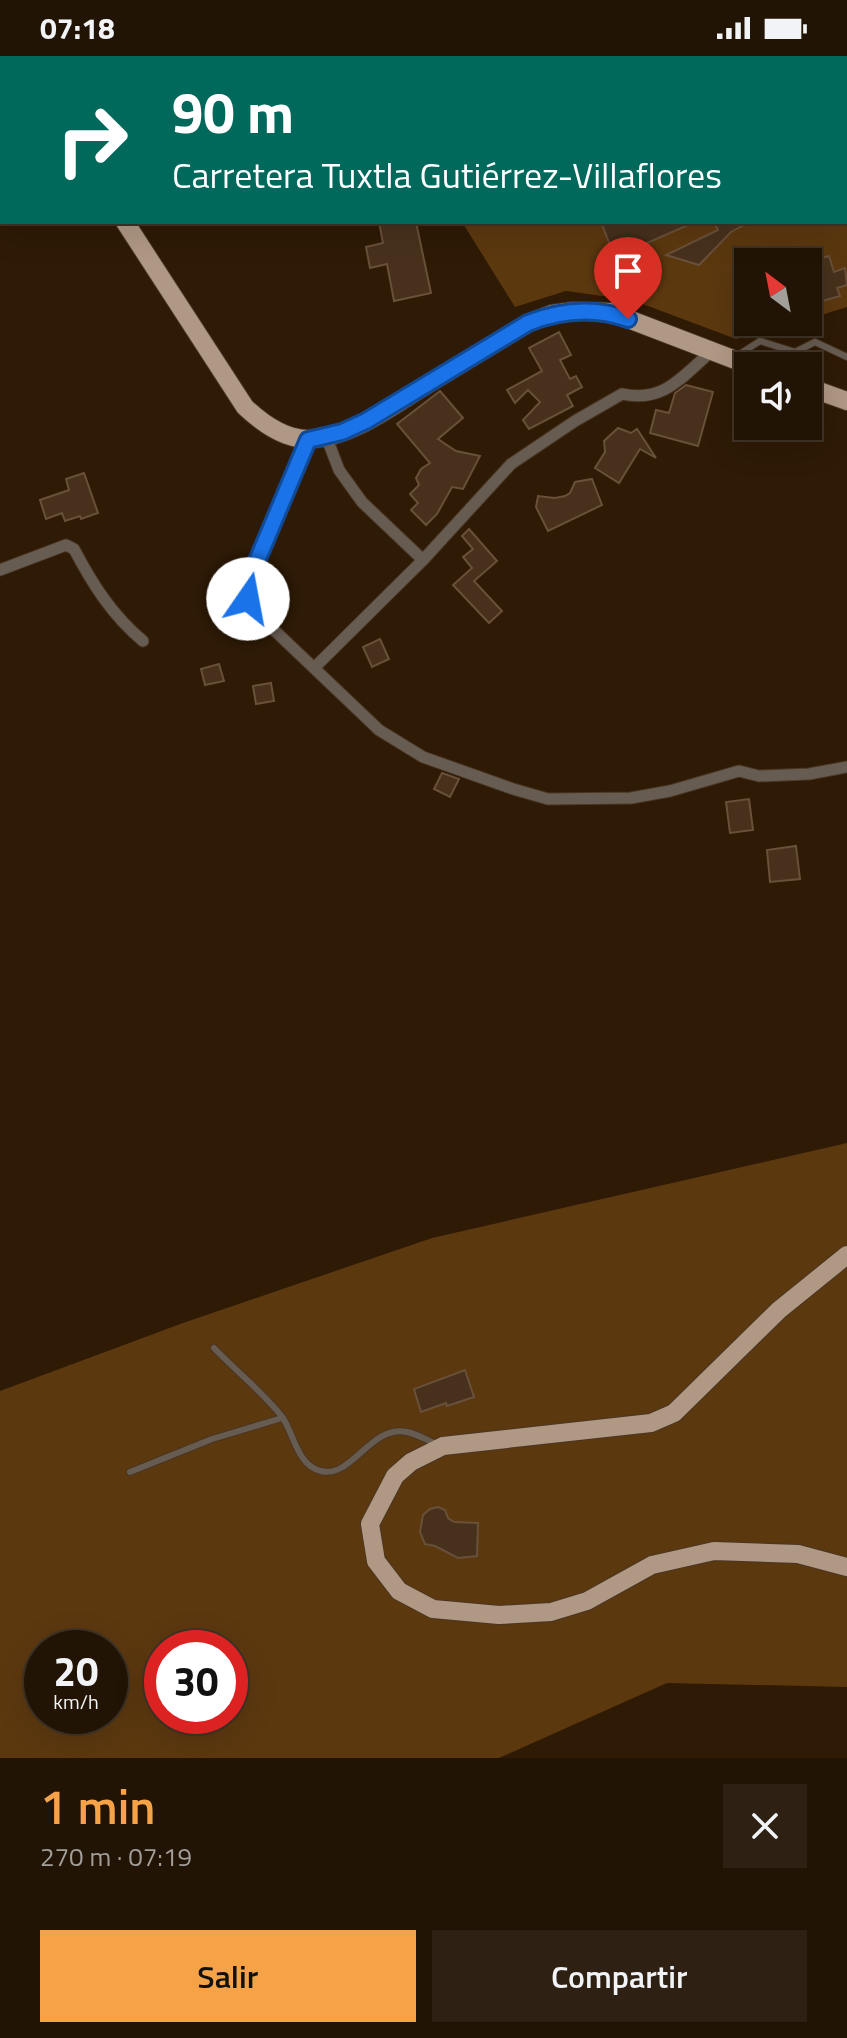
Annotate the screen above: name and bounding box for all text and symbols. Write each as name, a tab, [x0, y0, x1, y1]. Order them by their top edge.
text: 07:18	[40, 5, 115, 51]
text: 90 m	[172, 70, 294, 155]
icon: right	[40, 88, 144, 192]
text: Carretera Tuxtla Gutiérrez-Villaflores	[172, 147, 722, 202]
pin	[594, 237, 662, 319]
north arrow	[734, 248, 822, 336]
map controls	[734, 248, 822, 440]
icon: arrive	[606, 249, 650, 293]
button: sound	[734, 352, 822, 440]
position arrow	[206, 557, 290, 641]
speed limit sign: 30	[144, 1630, 248, 1734]
text: 20	[54, 1641, 98, 1702]
text: km/h	[53, 1686, 99, 1717]
text: 1 min	[40, 1770, 155, 1843]
button: close	[723, 1784, 807, 1868]
text: 270 m · 07:19	[40, 1837, 192, 1876]
button: Salir	[40, 1930, 416, 2022]
button: Compartir	[432, 1930, 807, 2022]

